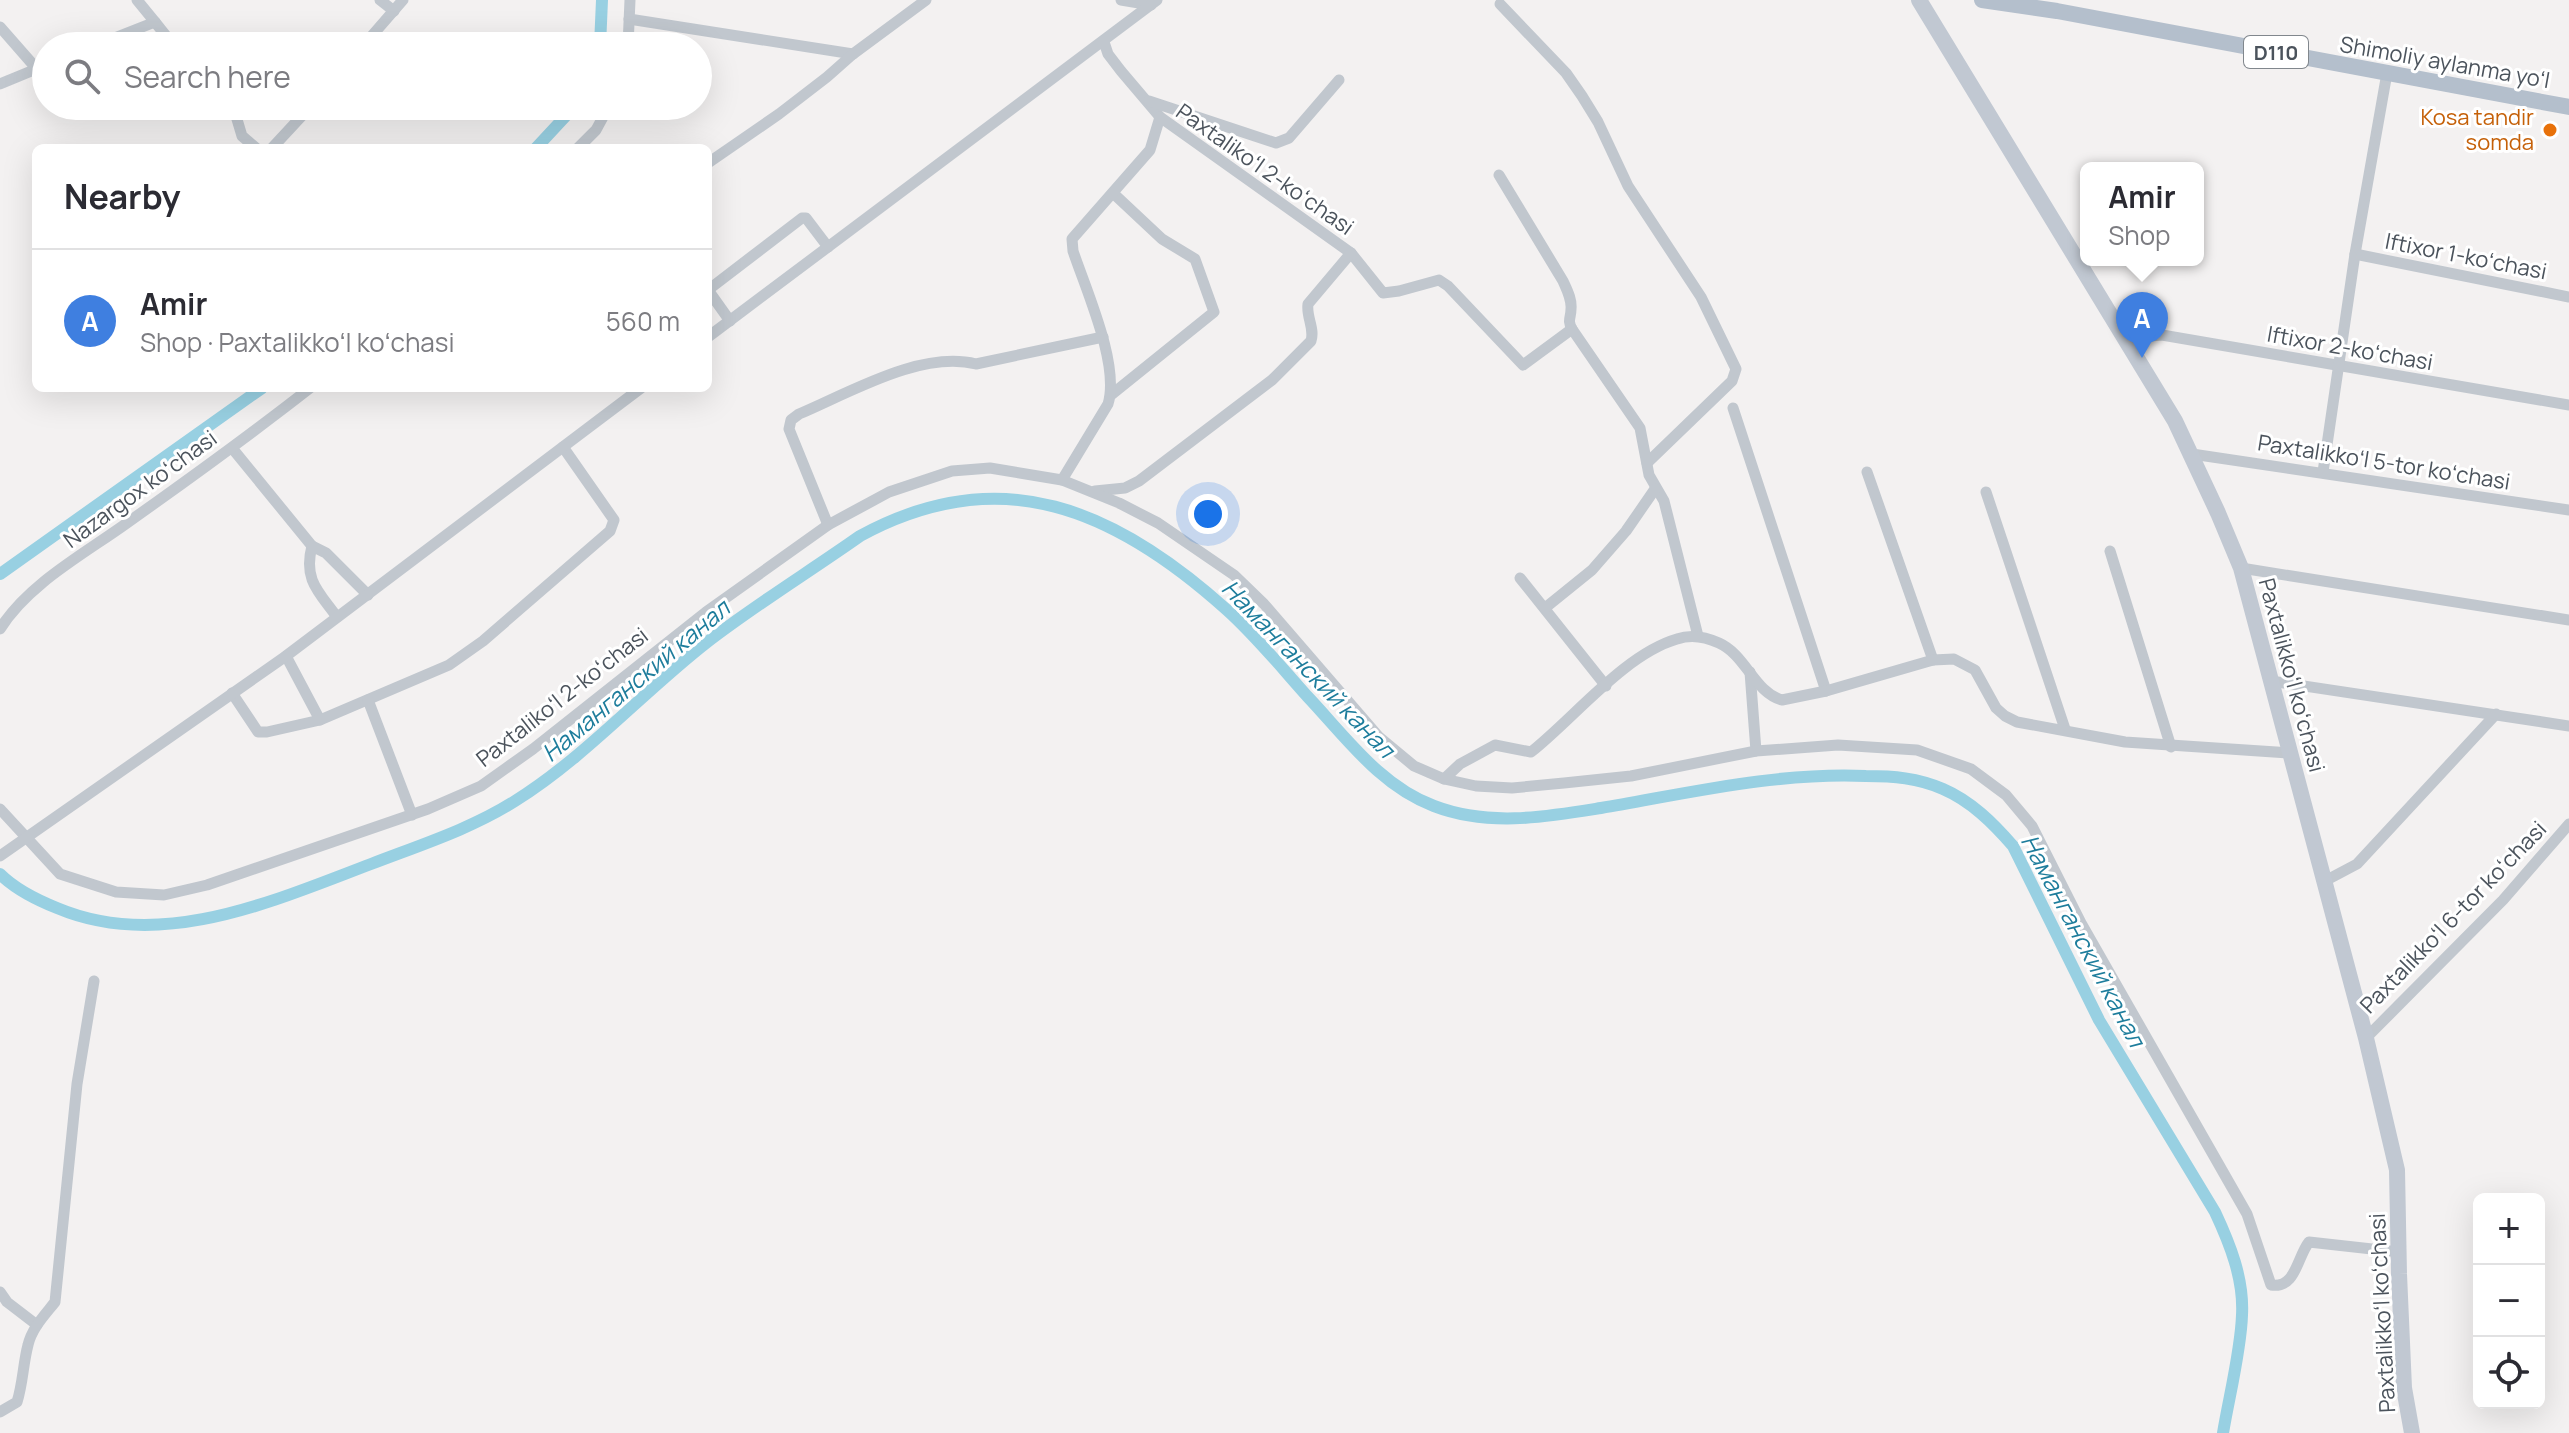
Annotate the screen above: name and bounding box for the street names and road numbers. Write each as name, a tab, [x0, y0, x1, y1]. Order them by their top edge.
street label: Shimoliy aylanma yoʻl	[2338, 29, 2552, 95]
road number: D110	[2244, 36, 2308, 68]
street label: Paxtalikoʻl 2-koʻchasi	[1170, 96, 1360, 242]
street label: Iftixor 1-koʻchasi	[2383, 226, 2549, 286]
street label: Iftixor 2-koʻchasi	[2265, 319, 2435, 377]
street label: Nazargox koʻchasi	[57, 423, 223, 555]
street label: Paxtalikkoʻl 5-tor koʻchasi	[2256, 427, 2512, 497]
street label: Paxtalikkoʻl koʻchasi	[2252, 575, 2332, 775]
street label: Paxtalikoʻl 2-koʻchasi	[470, 620, 654, 774]
street label: Paxtalikkoʻl 6-tor koʻchasi	[2353, 814, 2553, 1020]
street label: Paxtalikkoʻl koʻchasi	[2362, 1213, 2402, 1413]

